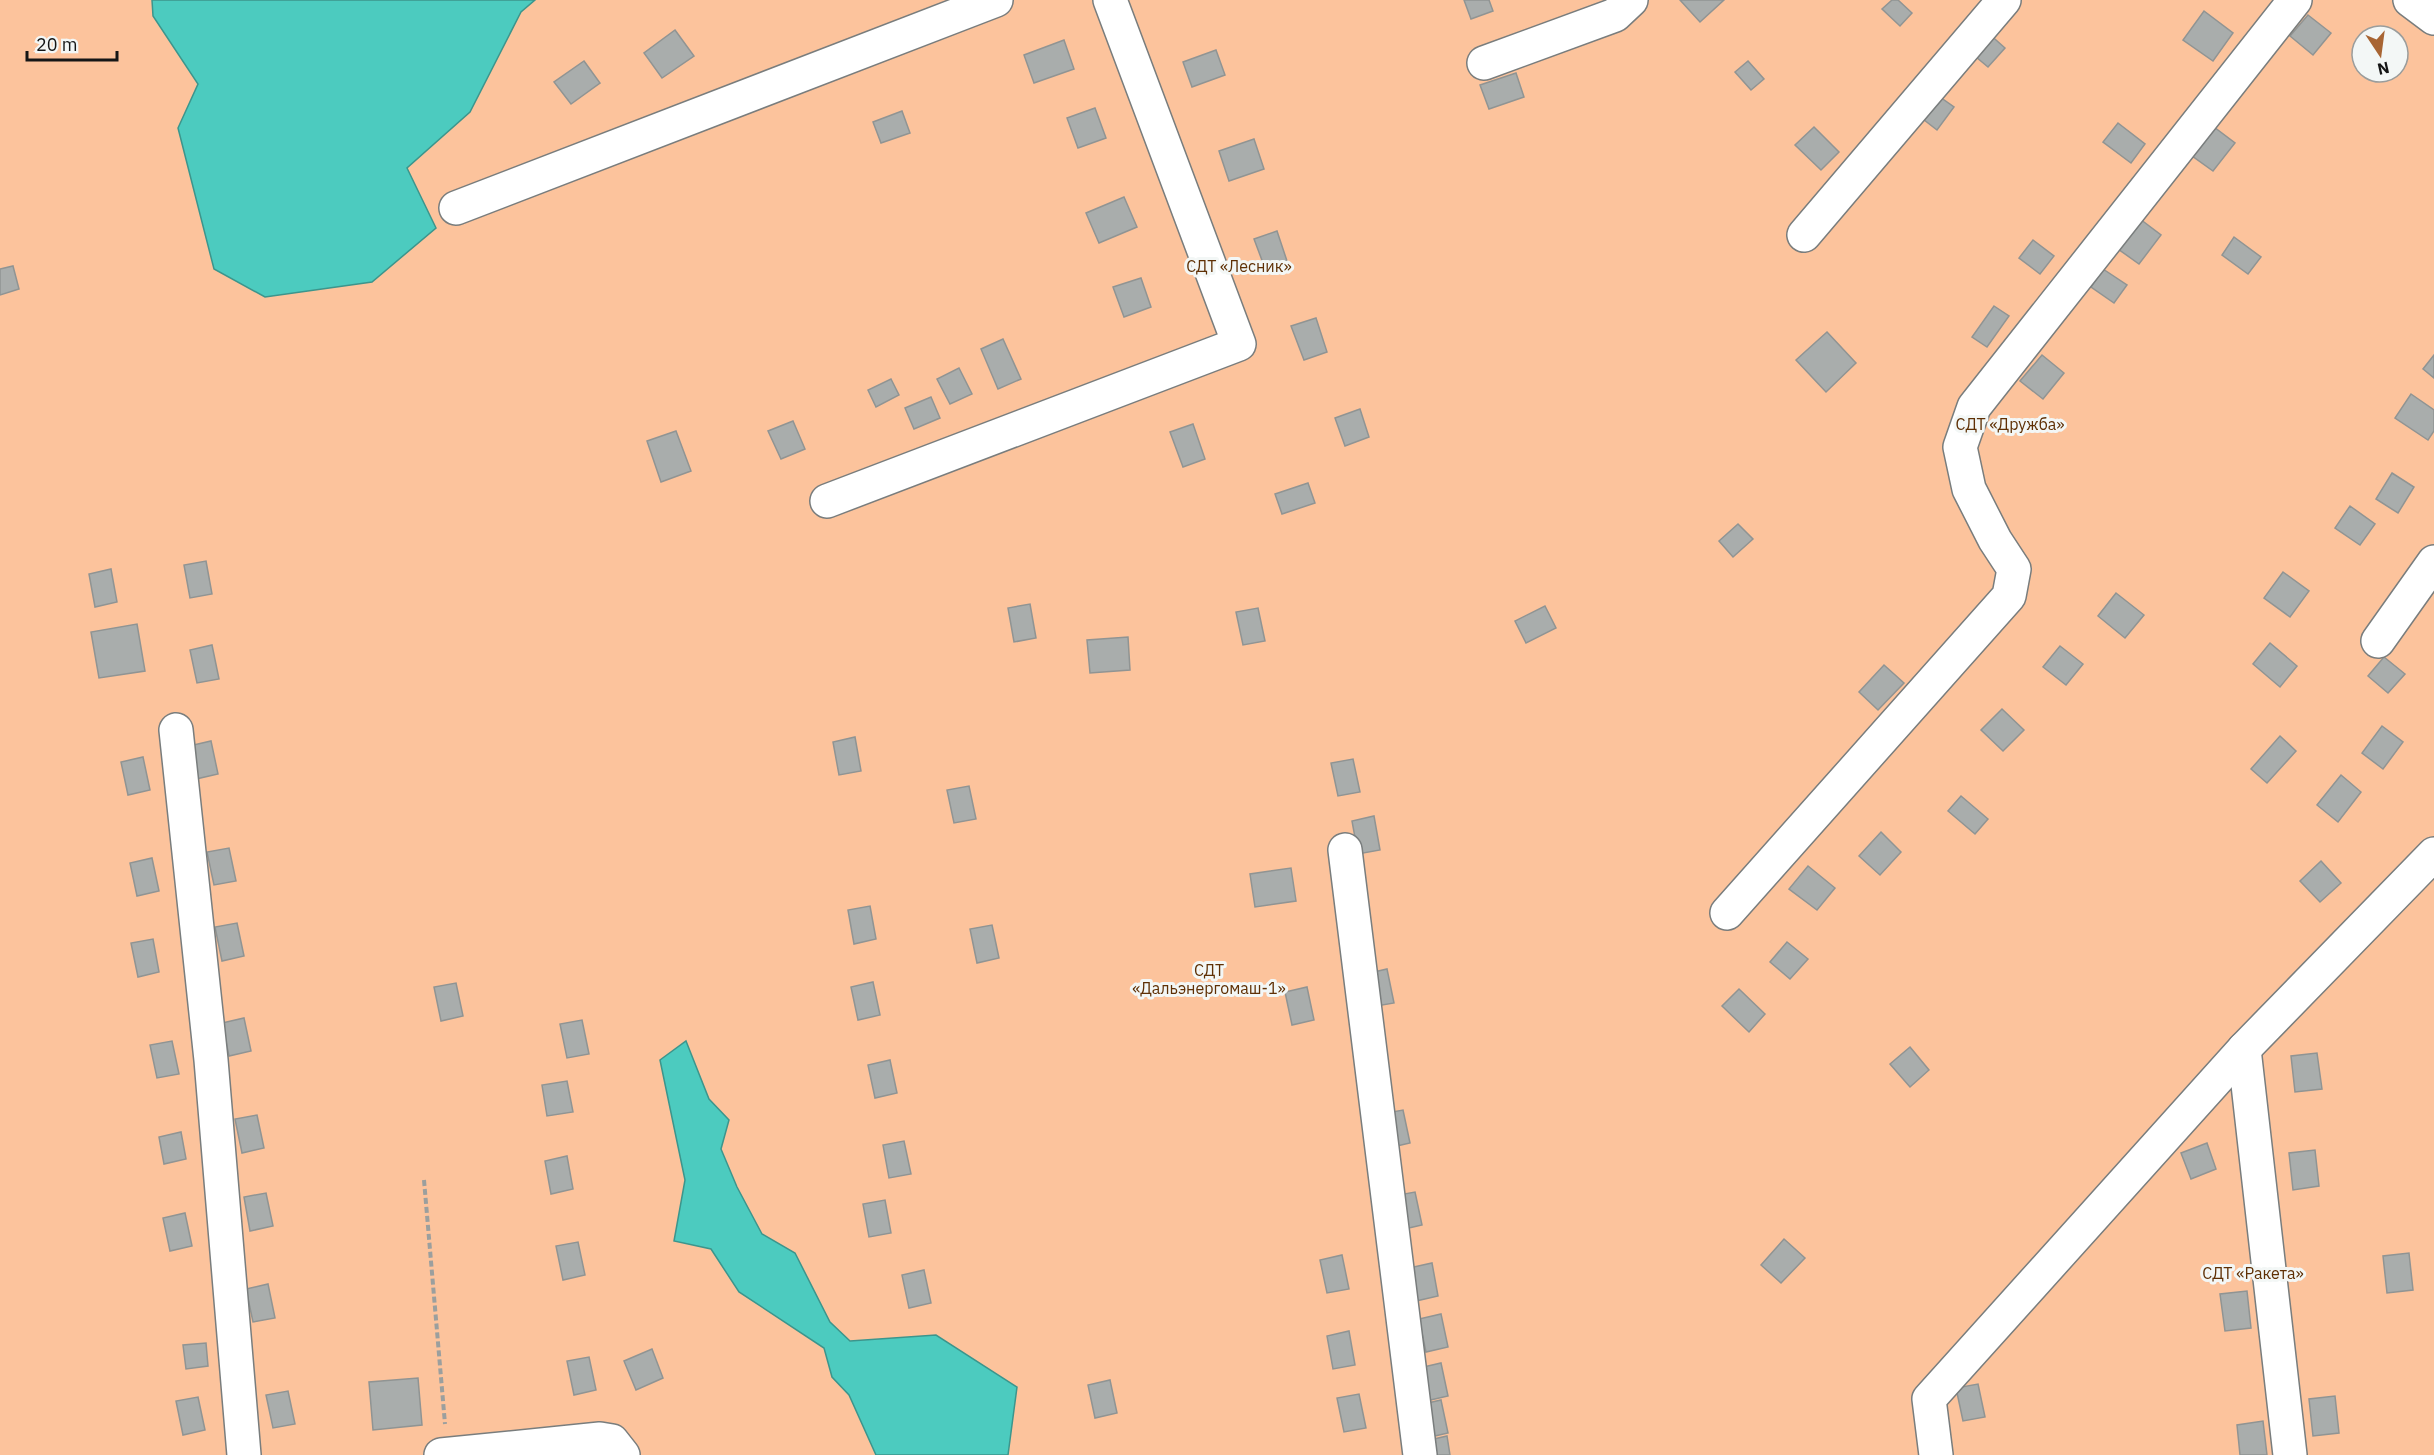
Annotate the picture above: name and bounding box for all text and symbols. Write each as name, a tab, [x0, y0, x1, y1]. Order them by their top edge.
scale bar	[27, 24, 117, 62]
north arrow	[2350, 24, 2410, 84]
text: 20 m	[36, 33, 78, 56]
text: N	[2375, 58, 2391, 80]
park label: СДТ «Лесник»	[1186, 256, 1292, 276]
park label: СДТ «Дружба»	[1956, 414, 2064, 434]
park label: СДТ «Дальэнергомаш-1»	[1132, 960, 1286, 998]
park label: СДТ «Ракета»	[2202, 1263, 2304, 1283]

